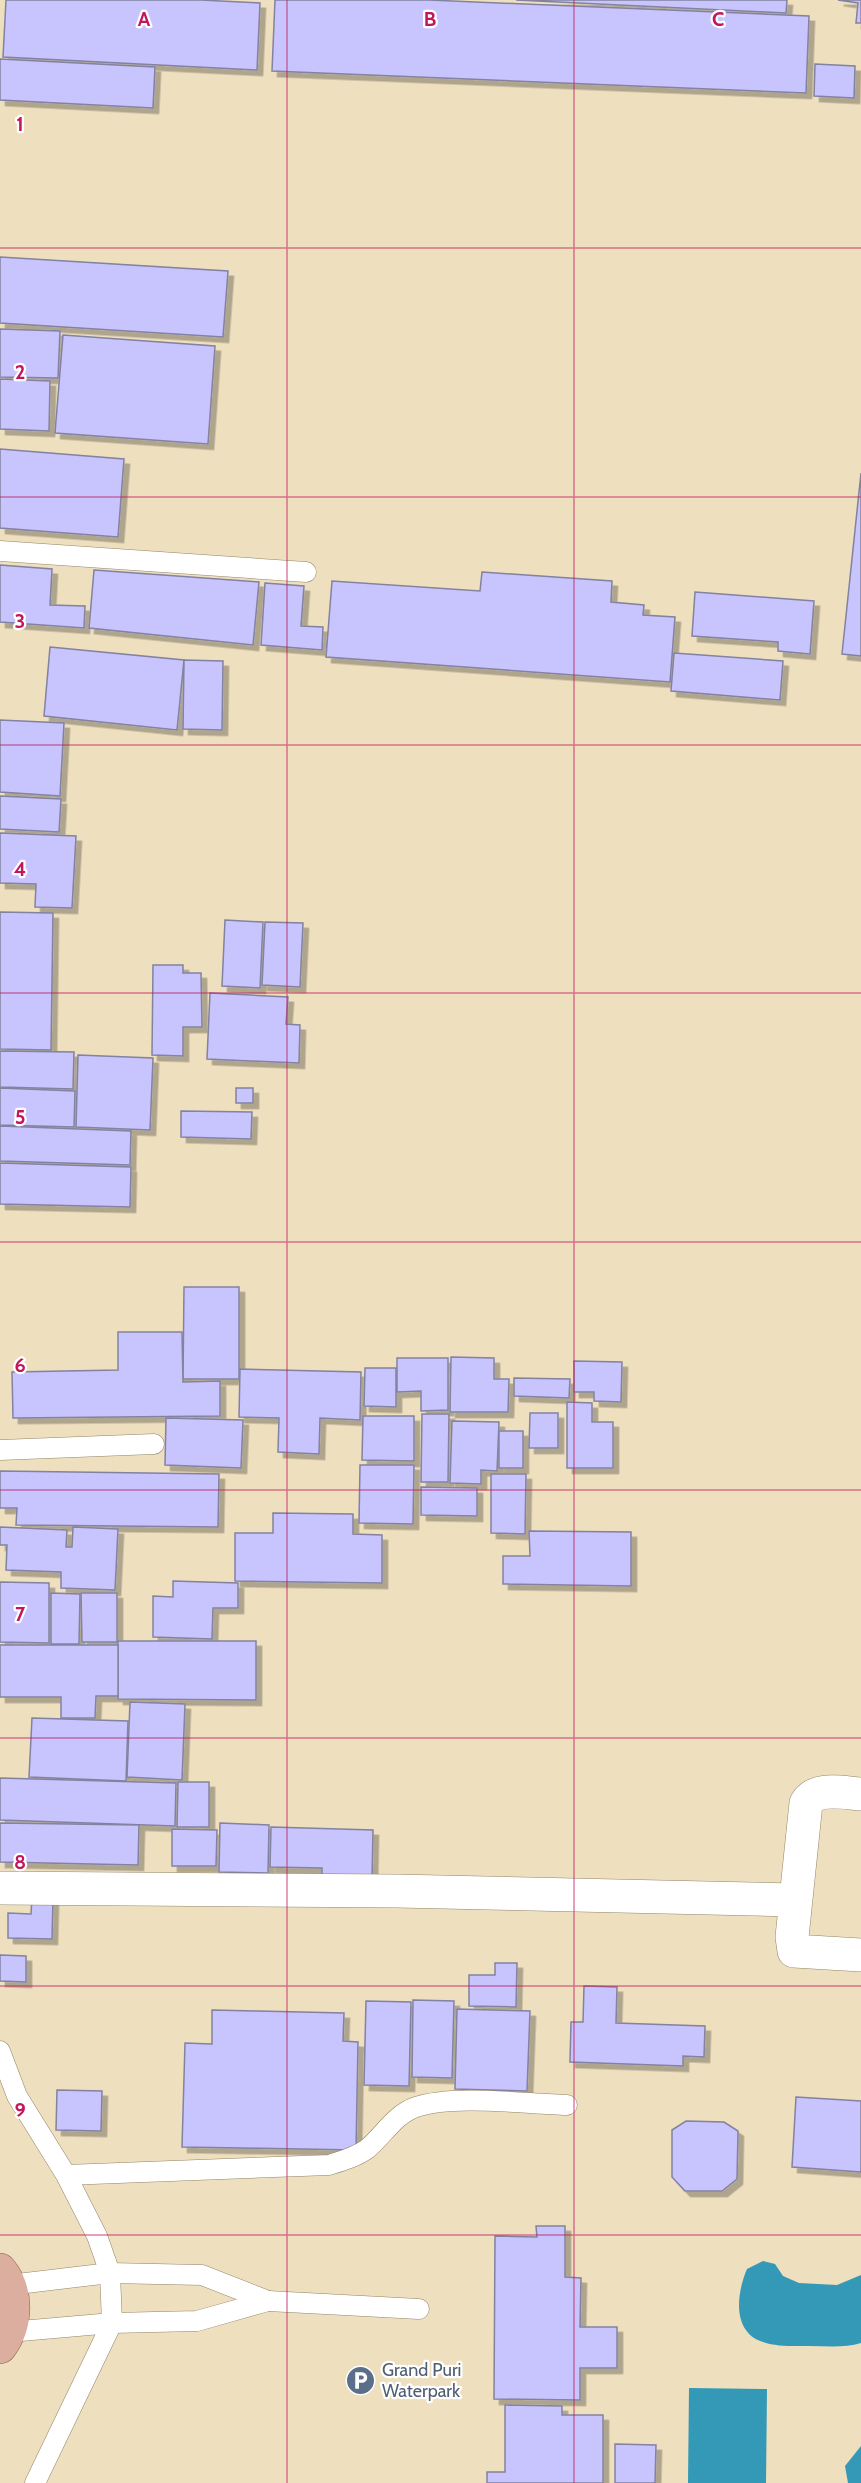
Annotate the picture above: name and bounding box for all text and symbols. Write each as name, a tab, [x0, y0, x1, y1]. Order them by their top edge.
text: A	[138, 7, 151, 31]
text: B	[424, 7, 436, 31]
text: C	[712, 7, 724, 31]
text: 1	[16, 112, 24, 136]
text: 2	[15, 360, 25, 384]
text: 3	[15, 609, 25, 633]
text: 4	[14, 857, 26, 881]
text: 5	[15, 1105, 25, 1129]
text: 6	[14, 1353, 26, 1377]
text: 7	[15, 1602, 26, 1626]
text: 8	[14, 1850, 26, 1874]
text: 9	[14, 2098, 26, 2122]
place label: Grand Puri Waterpark	[382, 2359, 461, 2402]
parking icon: Grand Puri Waterpark	[345, 2364, 377, 2396]

